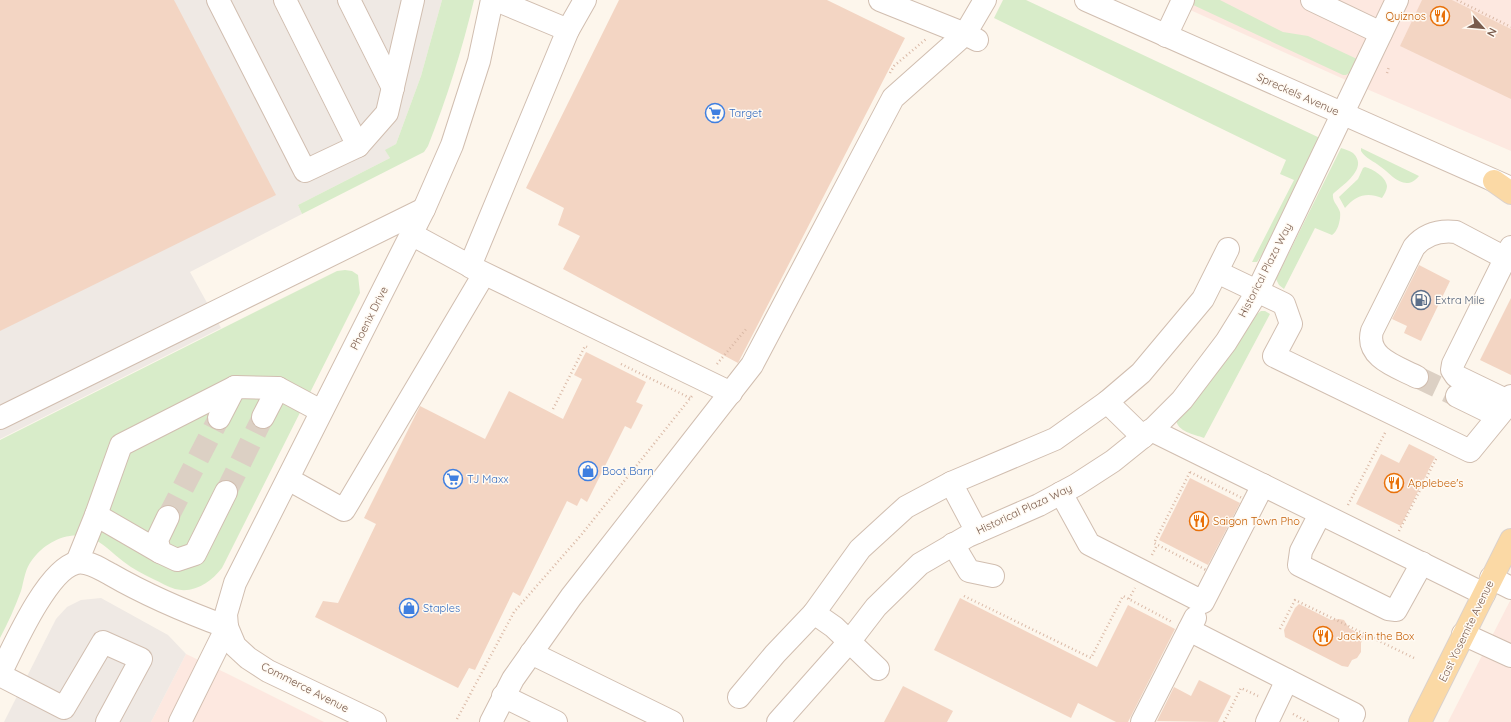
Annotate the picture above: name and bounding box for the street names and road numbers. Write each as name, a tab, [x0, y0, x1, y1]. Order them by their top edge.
street label: Spreckels Avenue	[1255, 70, 1341, 118]
street label: Historical Plaza Way	[1235, 220, 1295, 320]
street label: Phoenix Drive	[347, 284, 391, 352]
street label: Historical Plaza Way	[974, 481, 1074, 537]
street label: East Yosemite Avenue	[1435, 578, 1497, 684]
street label: Commerce Avenue	[259, 659, 351, 715]

